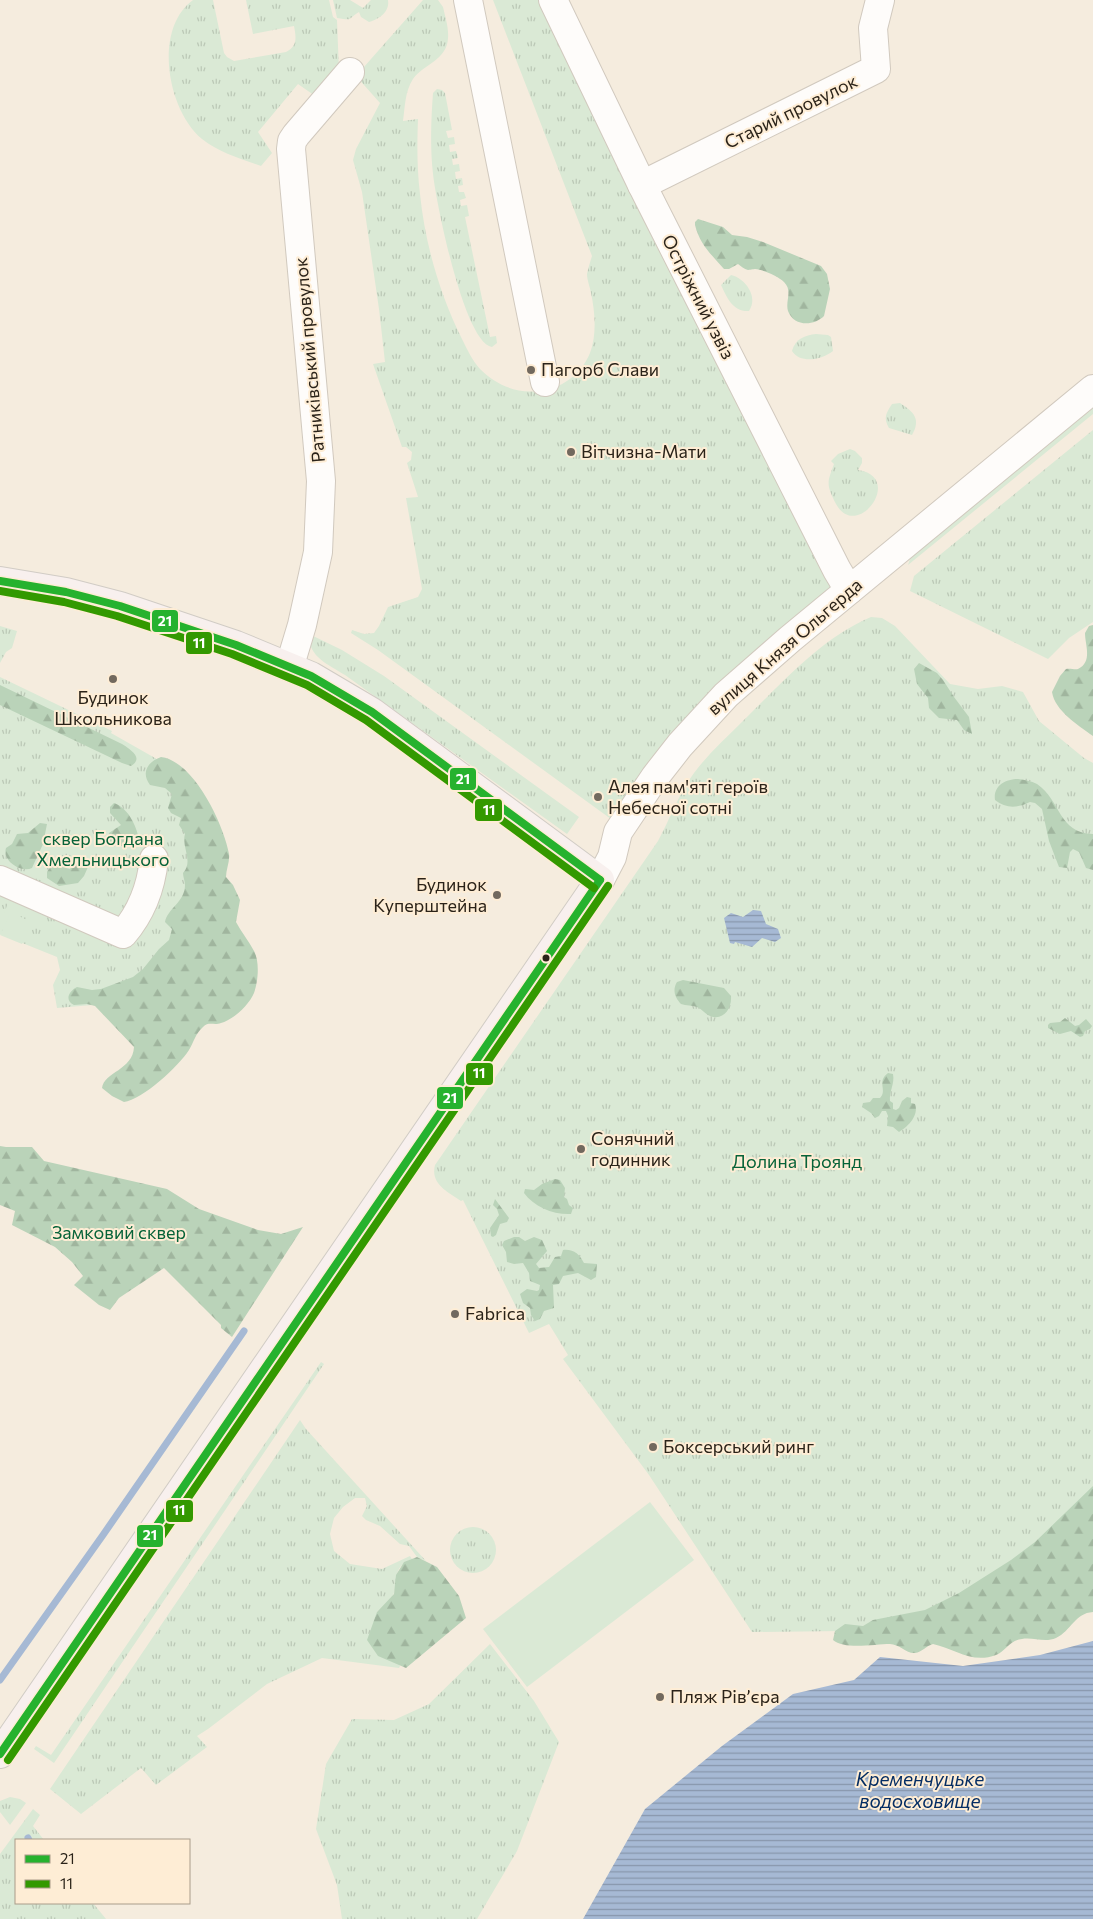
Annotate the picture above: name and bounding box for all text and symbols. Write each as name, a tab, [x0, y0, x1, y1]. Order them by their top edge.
street label: Старий провулок	[721, 69, 861, 153]
street label: Остріжний узвіз	[658, 231, 740, 362]
street label: Ратниківський провулок	[289, 256, 329, 464]
place label: Пагорб Слави	[541, 358, 659, 380]
marker: Пагорб Слави	[525, 364, 537, 376]
place label: Вітчизна-Мати	[581, 440, 707, 462]
marker: Вітчизна-Мати	[565, 446, 577, 458]
street label: вулиця Князя Ольгерда	[703, 573, 866, 719]
line badge: 21	[151, 609, 179, 633]
text: 21	[158, 612, 172, 629]
line badge: 11	[185, 631, 213, 655]
text: 11	[193, 634, 205, 651]
marker: Будинок Школьникова	[107, 673, 119, 685]
place label: Будинок Школьникова	[54, 686, 172, 729]
line badge: 21	[449, 767, 477, 791]
text: 21	[456, 770, 470, 787]
place label: Алея пам'яті героїв Небесної сотні	[608, 775, 768, 818]
marker: Алея пам'яті героїв Небесної сотні	[592, 791, 604, 803]
line badge: 11	[474, 798, 503, 822]
text: 11	[483, 801, 495, 818]
park label: сквер Богдана Хмельницького	[37, 827, 169, 870]
place label: Будинок Куперштейна	[373, 873, 487, 916]
marker: Будинок Куперштейна	[491, 889, 503, 901]
unlabelled marker	[541, 953, 551, 963]
line badge: 11	[465, 1062, 494, 1086]
text: 11	[473, 1064, 485, 1081]
line badge: 21	[436, 1086, 464, 1110]
text: 21	[443, 1089, 457, 1106]
place label: Сонячний годинник	[591, 1127, 674, 1170]
marker: Сонячний годинник	[575, 1143, 587, 1155]
park label: Долина Троянд	[732, 1150, 862, 1172]
park label: Замковий сквер	[52, 1221, 186, 1243]
place label: Fabrica	[465, 1302, 525, 1324]
marker: Fabrica	[449, 1308, 461, 1320]
place label: Боксерський ринг	[663, 1435, 814, 1457]
marker: Боксерський ринг	[647, 1441, 659, 1453]
line badge: 11	[165, 1499, 194, 1523]
text: 11	[173, 1501, 185, 1518]
line badge: 21	[136, 1524, 164, 1548]
text: 21	[143, 1526, 157, 1543]
place label: Пляж Рівʼєра	[670, 1685, 780, 1707]
marker: Пляж Рівʼєра	[654, 1691, 666, 1703]
water label: Кременчуцьке водосховище	[856, 1767, 984, 1812]
legend	[15, 1839, 190, 1904]
text: 21	[60, 1849, 75, 1867]
text: 11	[60, 1874, 73, 1892]

